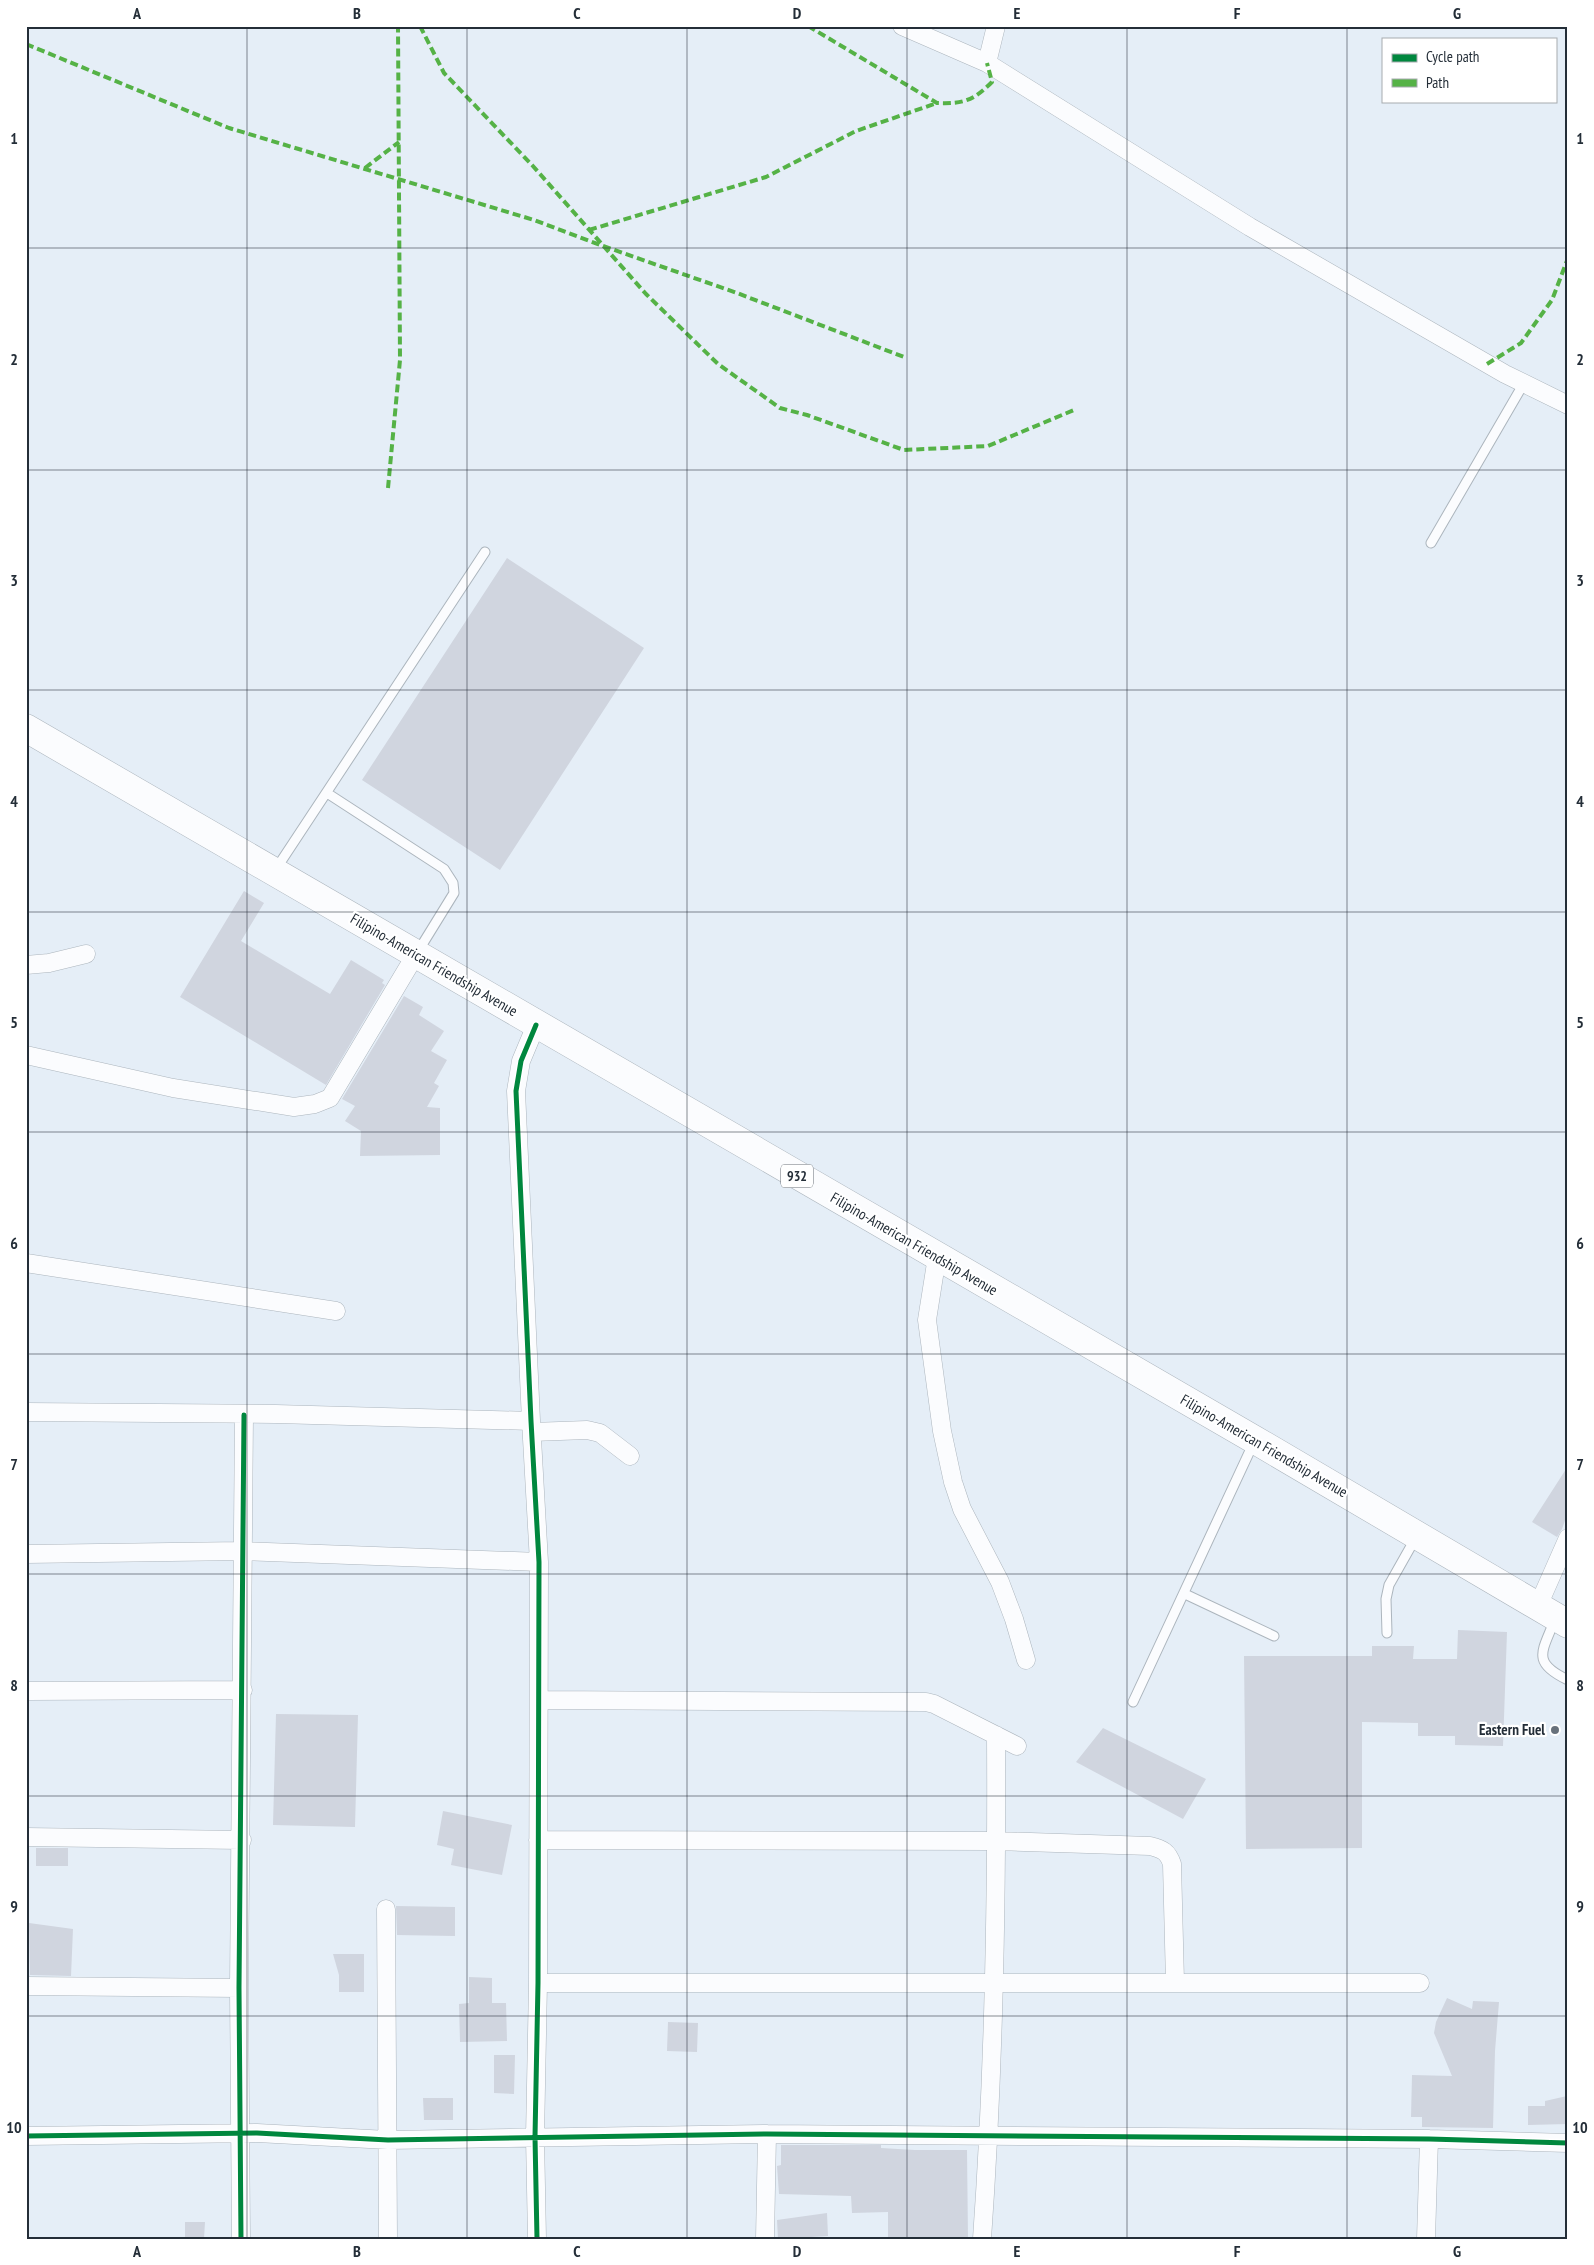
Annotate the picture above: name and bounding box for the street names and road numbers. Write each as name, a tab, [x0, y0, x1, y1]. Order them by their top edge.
street label: Filipino-American Friendship Avenue	[347, 909, 521, 1020]
road number: 932	[781, 1164, 813, 1188]
street label: Filipino-American Friendship Avenue	[827, 1188, 1001, 1299]
street label: Filipino-American Friendship Avenue	[1177, 1390, 1351, 1501]

